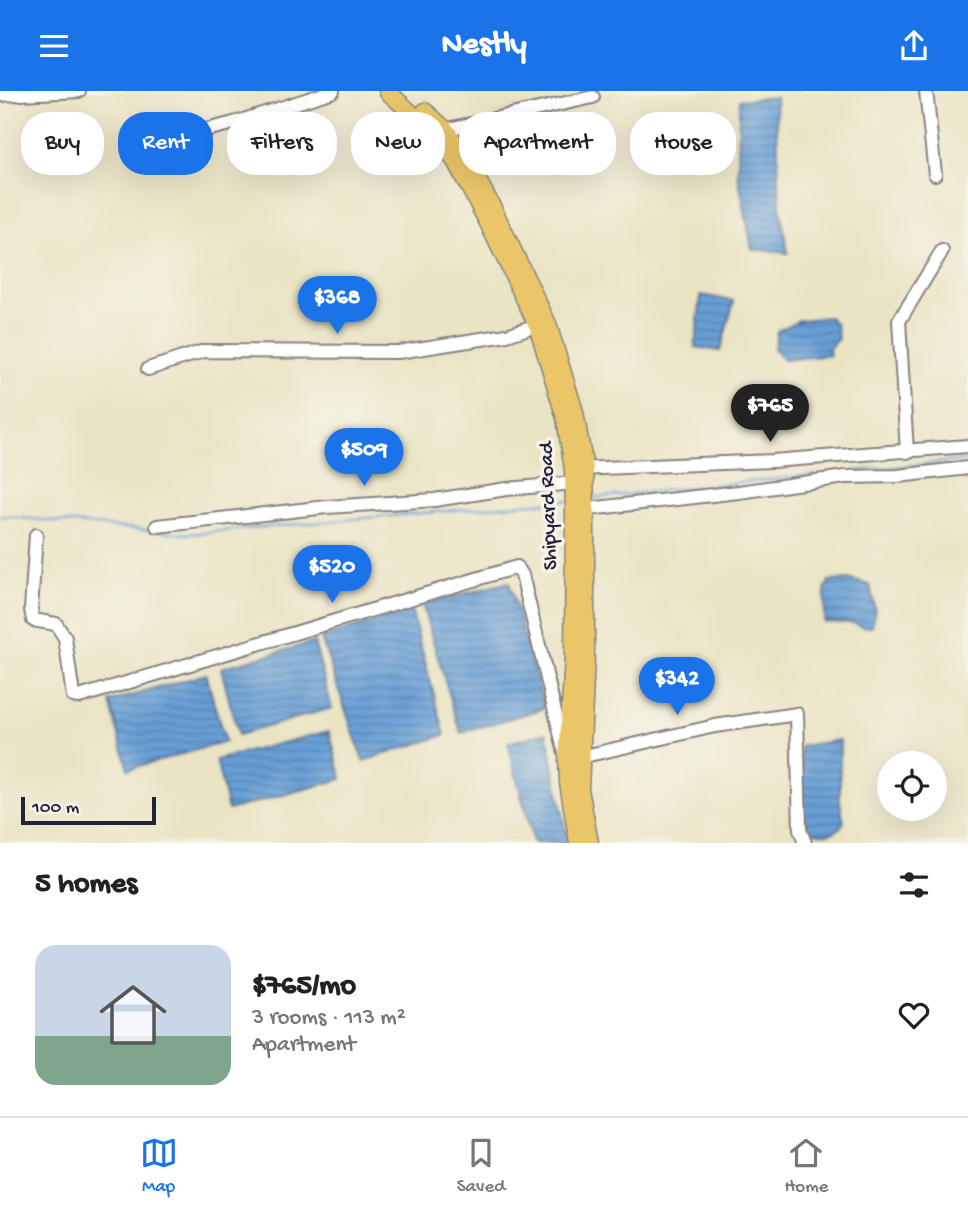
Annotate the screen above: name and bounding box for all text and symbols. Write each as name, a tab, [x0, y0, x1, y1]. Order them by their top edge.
icon: menu	[35, 27, 73, 65]
text: Nestly	[441, 27, 527, 65]
icon: share	[895, 27, 933, 65]
chip: Buy	[21, 112, 104, 175]
chip: Rent	[118, 112, 213, 175]
chip: Filters	[227, 112, 337, 175]
chip: New	[351, 112, 445, 175]
chip: Apartment	[459, 112, 616, 175]
chip: House	[630, 112, 736, 175]
pin: $368	[296, 277, 378, 336]
text: $368	[314, 285, 360, 312]
pin: $765	[729, 385, 811, 444]
text: $765	[747, 393, 793, 420]
pin: $509	[323, 429, 405, 488]
text: $509	[340, 437, 388, 464]
street label: Shipyard Road	[535, 440, 565, 571]
pin: $520	[291, 545, 373, 605]
text: $520	[309, 554, 355, 581]
pin: $342	[636, 657, 718, 717]
text: $342	[655, 666, 699, 693]
map controls	[877, 751, 947, 821]
button: locate	[877, 751, 947, 821]
scale bar	[21, 794, 156, 826]
text: 100 m	[32, 797, 79, 820]
icon: filters	[895, 866, 933, 904]
text: 5 homes	[35, 868, 137, 903]
text: $765/mo	[252, 970, 356, 1005]
icon: home	[91, 973, 175, 1057]
icon: heart	[895, 996, 933, 1034]
text: 3 rooms · 113 m²	[252, 1005, 406, 1032]
text: Apartment	[252, 1032, 356, 1059]
tab: Map	[140, 1134, 178, 1199]
tab: Saved	[457, 1134, 505, 1199]
tab: Home	[784, 1134, 828, 1199]

